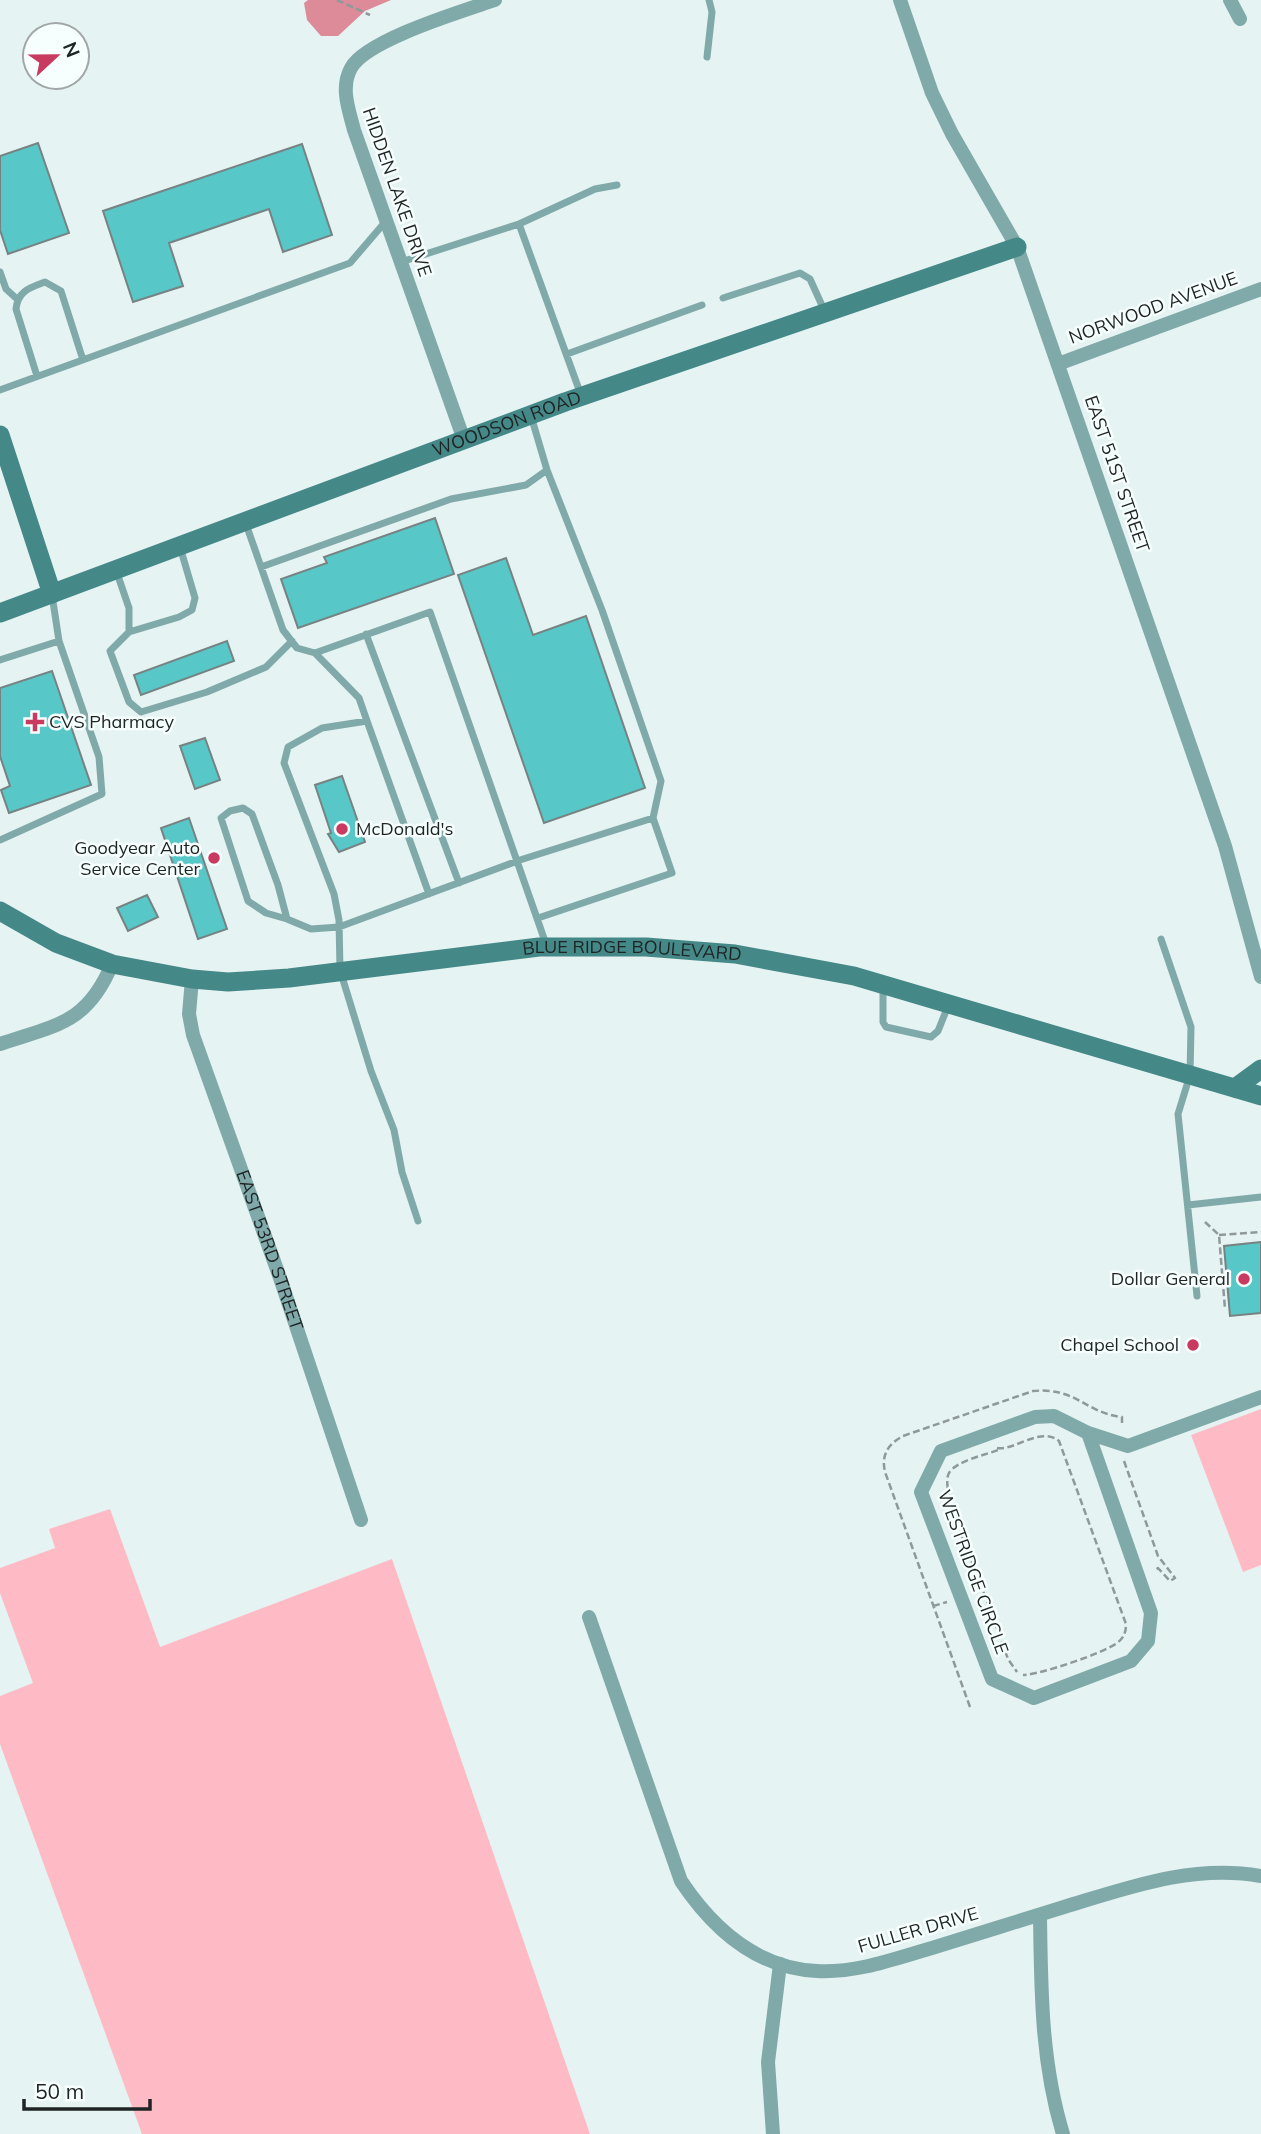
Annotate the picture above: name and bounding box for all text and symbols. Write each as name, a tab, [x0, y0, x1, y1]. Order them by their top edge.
north arrow	[21, 21, 91, 91]
text: N	[58, 38, 86, 61]
street label: HIDDEN LAKE DRIVE	[358, 104, 437, 279]
street label: NORWOOD AVENUE	[1065, 266, 1240, 349]
street label: WOODSON ROAD	[429, 385, 584, 462]
street label: EAST 51ST STREET	[1080, 392, 1155, 555]
place label: CVS Pharmacy	[49, 710, 174, 733]
marker: CVS Pharmacy	[27, 714, 43, 730]
place label: McDonald's	[356, 817, 453, 840]
marker: McDonald's	[334, 821, 350, 837]
place label: Goodyear Auto Service Center	[74, 836, 200, 880]
marker: Goodyear Auto Service Center	[206, 850, 222, 866]
street label: BLUE RIDGE BOULEVARD	[521, 935, 742, 965]
street label: EAST 53RD STREET	[231, 1167, 309, 1333]
place label: Dollar General	[1111, 1267, 1230, 1290]
marker: Dollar General	[1236, 1271, 1252, 1287]
place label: Chapel School	[1060, 1333, 1179, 1356]
marker: Chapel School	[1185, 1337, 1201, 1353]
street label: WESTRIDGE CIRCLE	[933, 1486, 1014, 1657]
street label: FULLER DRIVE	[855, 1901, 981, 1958]
scale bar	[24, 2068, 150, 2112]
text: 50 m	[35, 2078, 84, 2104]

